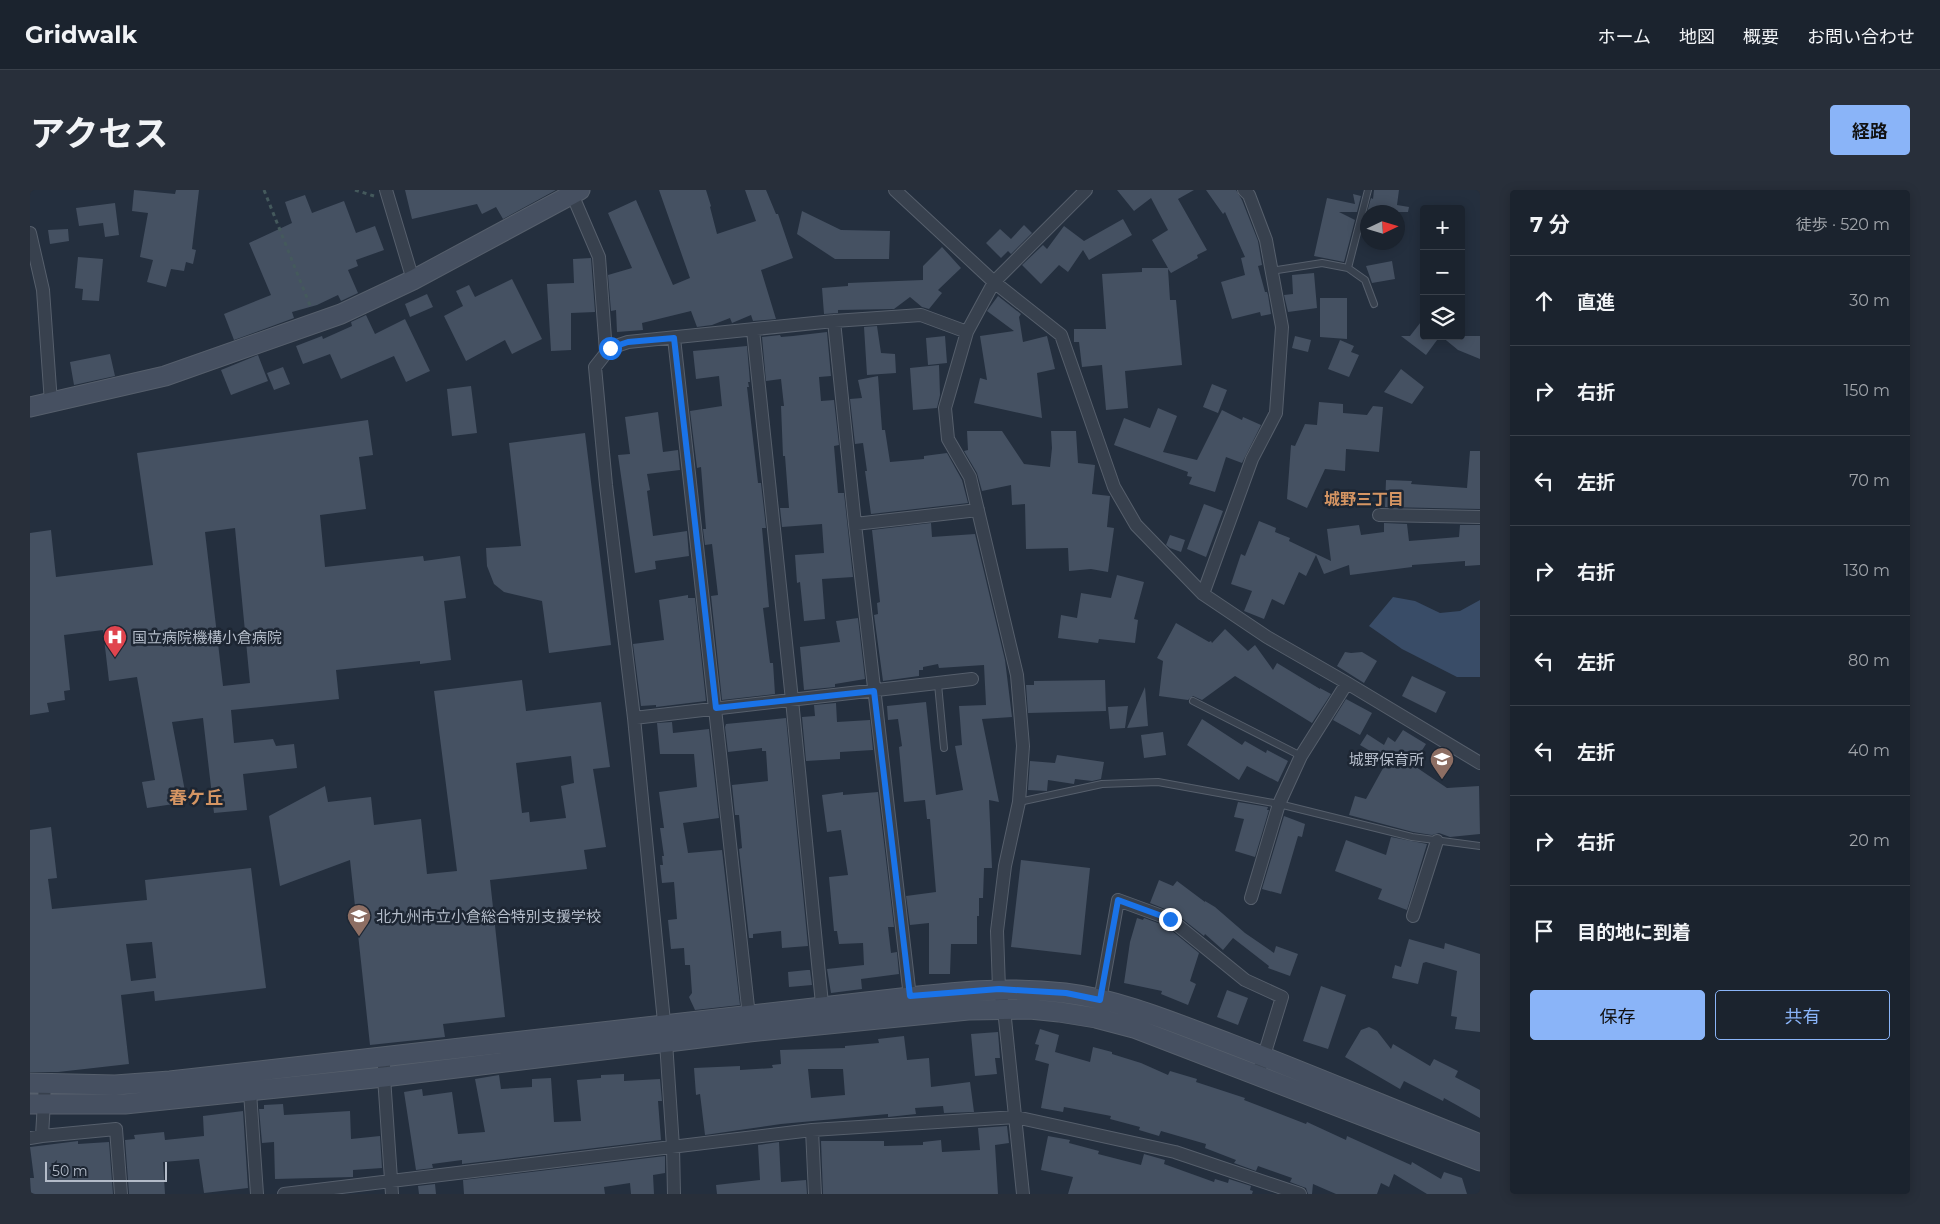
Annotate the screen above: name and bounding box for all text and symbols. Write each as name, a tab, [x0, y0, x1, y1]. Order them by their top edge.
text: Gridwalk	[25, 20, 137, 49]
text: ホーム	[1598, 26, 1651, 48]
text: 地図	[1679, 26, 1715, 48]
text: 概要	[1743, 26, 1779, 48]
text: お問い合わせ	[1807, 26, 1915, 48]
button: 経路	[1830, 105, 1910, 155]
text: アクセス	[30, 112, 168, 155]
north arrow	[1360, 205, 1405, 250]
map controls	[1420, 205, 1465, 340]
button: +	[1420, 205, 1465, 250]
text: 7 分	[1530, 212, 1570, 237]
text: 徒歩 · 520 m	[1796, 215, 1890, 234]
button: −	[1420, 250, 1465, 295]
icon: ahead	[1530, 287, 1558, 315]
text: 直進	[1577, 291, 1615, 314]
text: 30 m	[1849, 291, 1890, 310]
button: layers	[1420, 295, 1465, 340]
route start	[599, 337, 622, 360]
icon: right	[1530, 377, 1558, 405]
text: 右折	[1577, 381, 1615, 404]
text: 150 m	[1843, 381, 1890, 400]
icon: left	[1530, 467, 1558, 495]
text: 左折	[1577, 471, 1615, 494]
text: 70 m	[1849, 471, 1890, 490]
district label: 城野三丁目	[1324, 490, 1404, 509]
icon: right	[1530, 557, 1558, 585]
text: 右折	[1577, 561, 1615, 584]
text: 130 m	[1843, 561, 1890, 580]
hospital icon: 国立病院機構小倉病院	[102, 624, 128, 658]
place label: 国立病院機構小倉病院	[132, 628, 282, 647]
icon: left	[1530, 647, 1558, 675]
text: 左折	[1577, 651, 1615, 674]
text: 80 m	[1848, 651, 1890, 670]
icon: left	[1530, 737, 1558, 765]
text: 左折	[1577, 741, 1615, 764]
text: 40 m	[1848, 741, 1890, 760]
school or university icon: 城野保育所	[1429, 746, 1455, 780]
place label: 城野保育所	[1349, 750, 1424, 769]
district label: 春ケ丘	[169, 787, 223, 809]
icon: right	[1530, 827, 1558, 855]
text: 右折	[1577, 831, 1615, 854]
text: 20 m	[1849, 831, 1890, 850]
school or university icon: 北九州市立小倉総合特別支援学校	[346, 903, 372, 937]
place label: 北九州市立小倉総合特別支援学校	[376, 907, 601, 926]
route end	[1159, 908, 1182, 931]
icon: arrive	[1530, 917, 1558, 945]
text: 目的地に到着	[1577, 921, 1691, 944]
button: 保存	[1530, 990, 1705, 1040]
button: 共有	[1715, 990, 1890, 1040]
scale bar	[45, 1159, 168, 1182]
text: 50 m	[52, 1162, 88, 1180]

